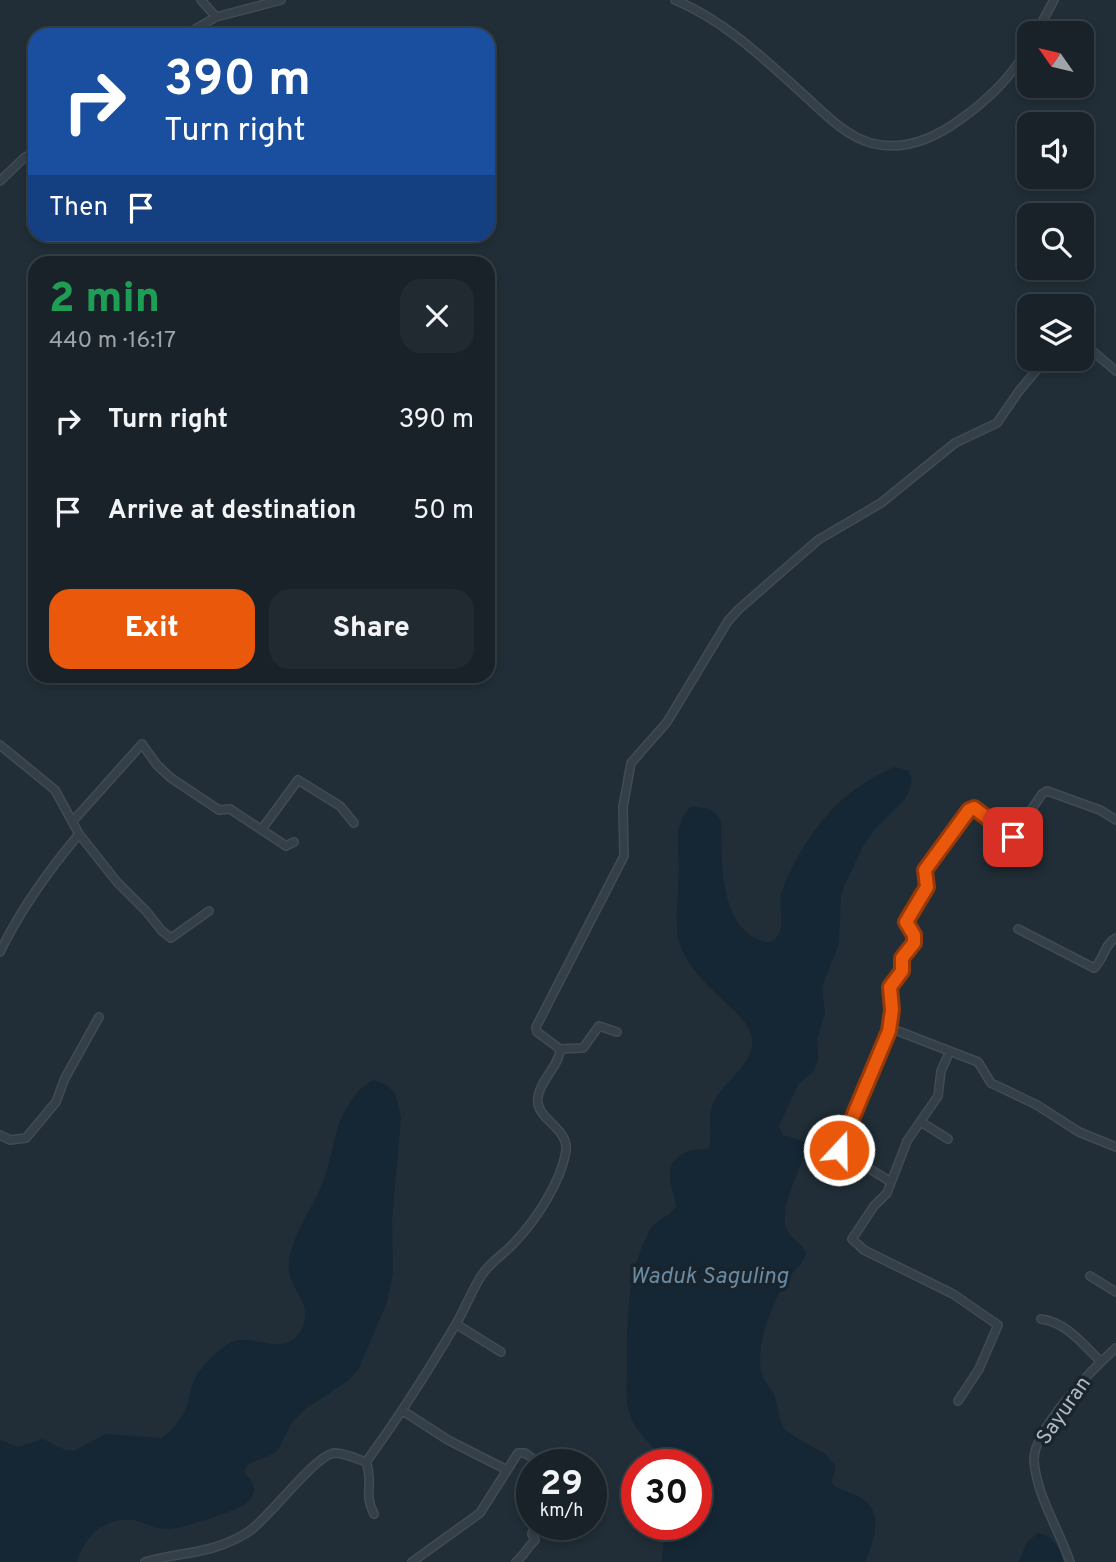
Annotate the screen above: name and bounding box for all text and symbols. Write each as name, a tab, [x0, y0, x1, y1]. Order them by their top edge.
north arrow	[1017, 21, 1094, 98]
map controls	[1017, 21, 1094, 371]
text: 390 m	[164, 51, 311, 113]
icon: right	[49, 56, 140, 147]
text: Turn right	[164, 112, 306, 152]
button: sound	[1017, 112, 1094, 189]
icon: arrive	[122, 189, 160, 227]
text: Then	[49, 192, 108, 225]
button: search	[1017, 203, 1094, 280]
text: 2 min	[49, 274, 160, 327]
button: close	[400, 279, 474, 353]
button: layers	[1017, 294, 1094, 371]
text: 440 m · 16:17	[49, 327, 176, 356]
icon: right	[49, 402, 87, 440]
text: Turn right	[108, 404, 228, 437]
text: 390 m	[399, 404, 474, 437]
icon: arrive	[49, 493, 87, 531]
text: Arrive at destination	[108, 495, 356, 528]
text: 50 m	[413, 495, 474, 528]
button: Exit	[49, 589, 255, 669]
button: Share	[269, 589, 474, 669]
pin	[983, 807, 1043, 867]
icon: arrive	[994, 818, 1032, 856]
position arrow	[802, 1113, 876, 1187]
water label: Waduk Saguling	[630, 1263, 789, 1292]
street label: Sayuran	[1031, 1371, 1098, 1450]
speed limit sign: 30	[621, 1449, 712, 1540]
text: 29	[540, 1463, 583, 1507]
text: km/h	[540, 1500, 583, 1523]

